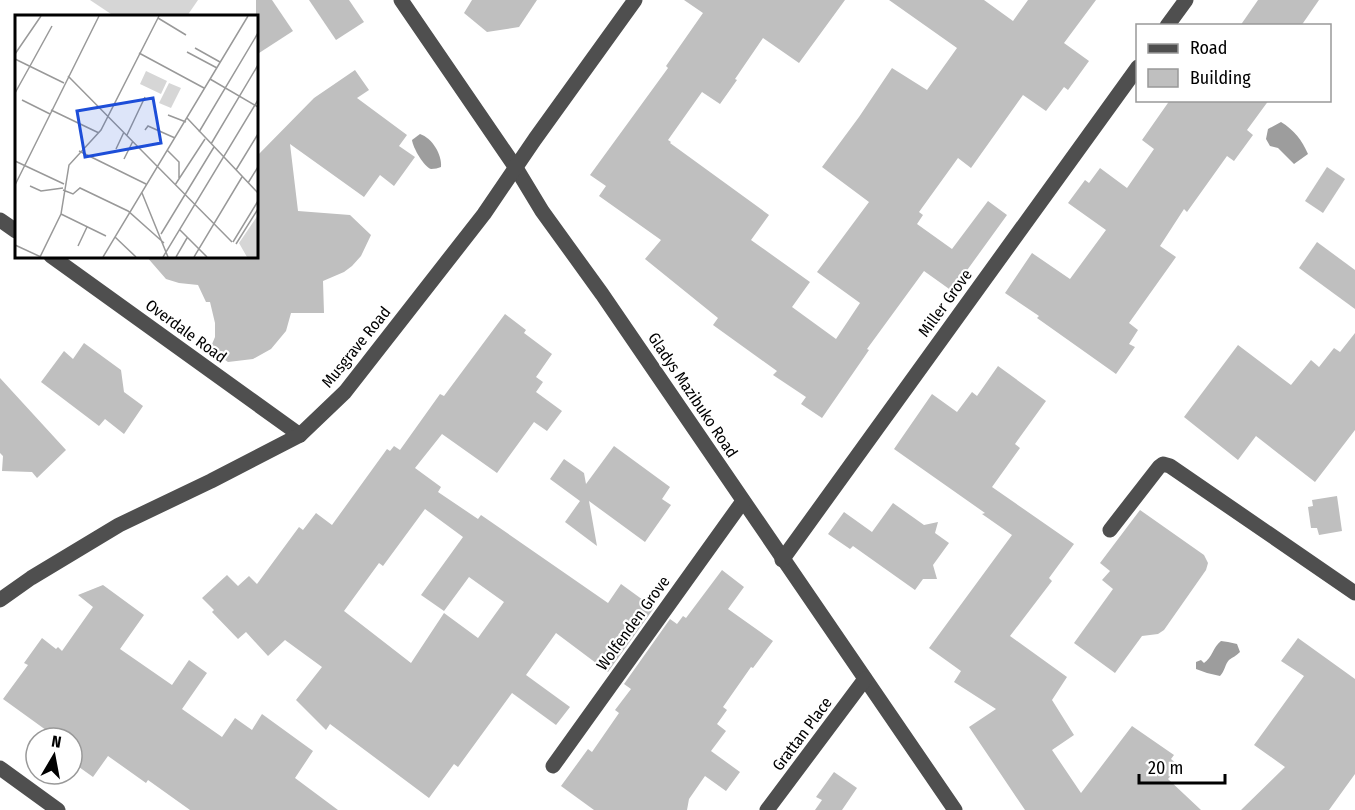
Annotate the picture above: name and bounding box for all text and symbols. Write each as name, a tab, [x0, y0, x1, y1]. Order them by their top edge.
inset map	[15, 15, 258, 258]
legend	[1136, 24, 1331, 102]
text: Road	[1190, 37, 1227, 59]
text: Building	[1190, 67, 1251, 89]
street label: Miller Grove	[914, 266, 976, 340]
street label: Overdale Road	[142, 295, 230, 367]
street label: Musgrave Road	[318, 303, 394, 391]
street label: Gladys Mazibuko Road	[644, 329, 742, 461]
street label: Wolfenden Grove	[592, 572, 674, 674]
street label: Grattan Place	[768, 693, 836, 775]
north arrow	[24, 726, 84, 786]
text: N	[50, 732, 63, 752]
scale bar	[1139, 747, 1224, 785]
text: 20 m	[1148, 757, 1183, 779]

